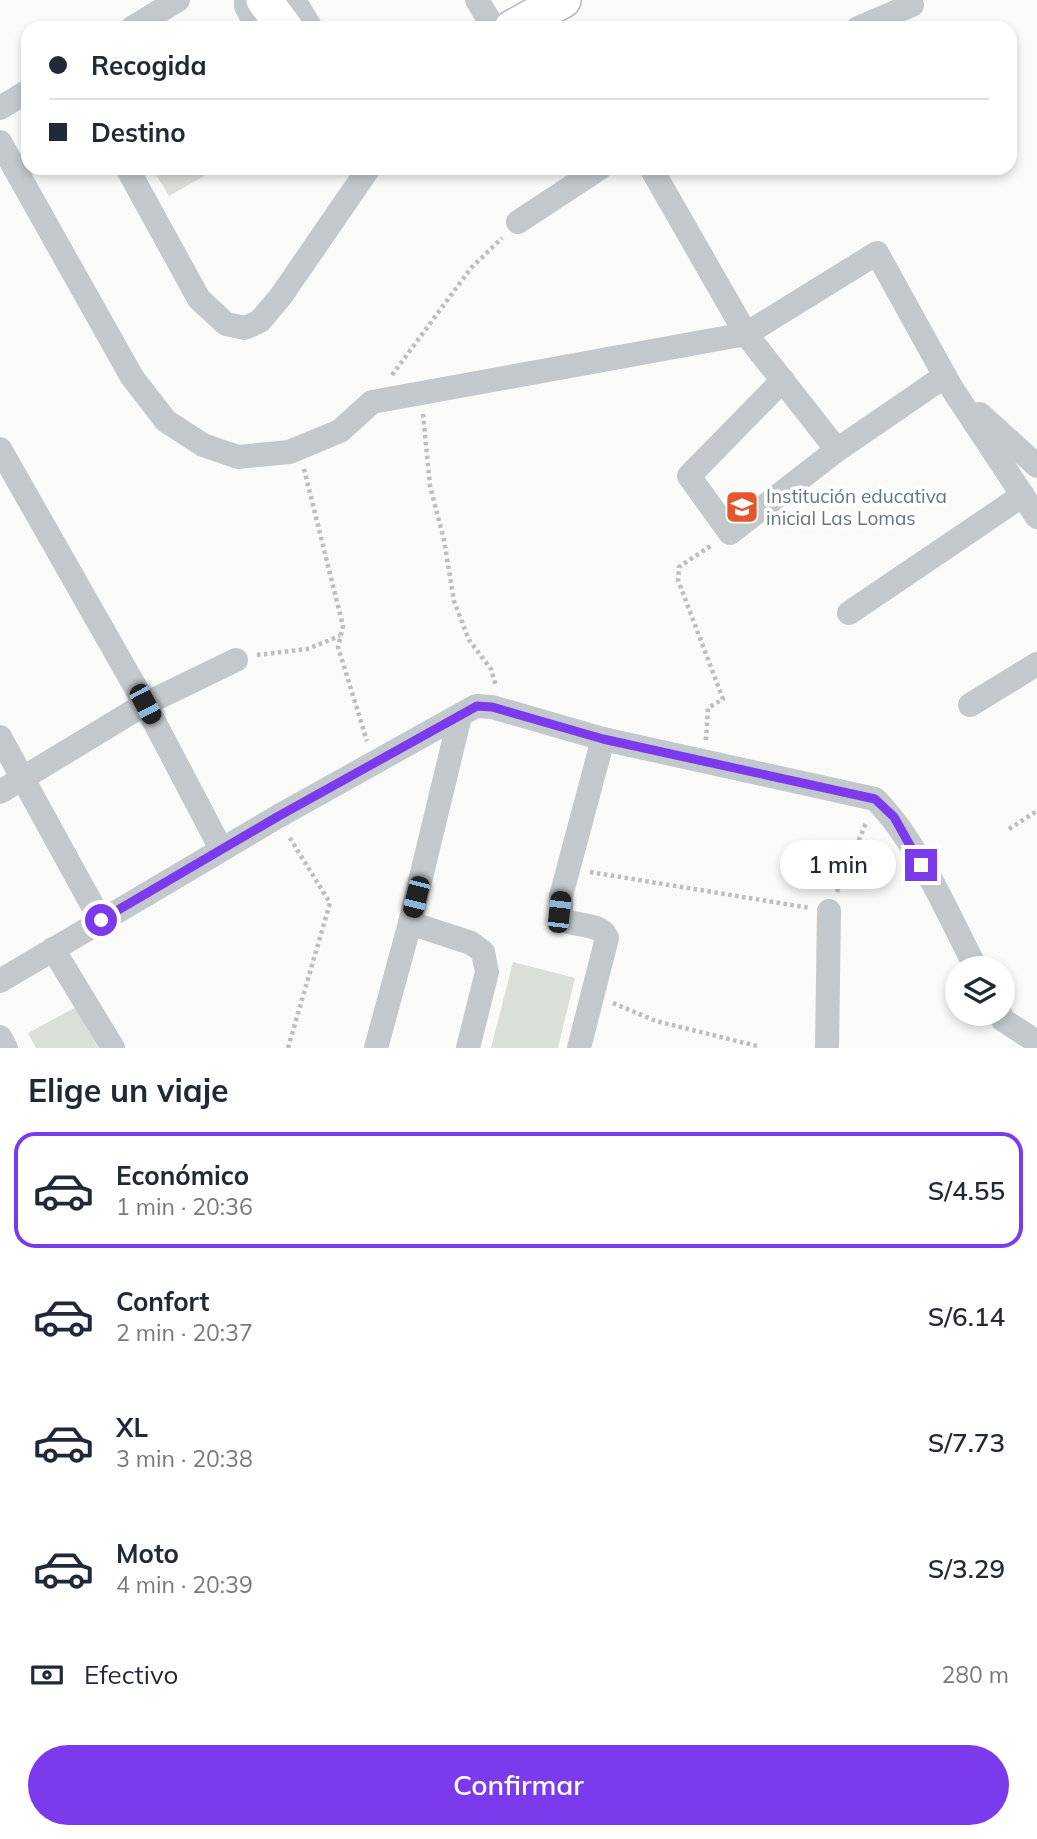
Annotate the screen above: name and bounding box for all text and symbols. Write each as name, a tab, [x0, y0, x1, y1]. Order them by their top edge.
text: Recogida	[91, 49, 207, 82]
text: Destino	[91, 116, 186, 149]
place label: Institución educativa inicial Las Lomas	[766, 484, 947, 530]
school or university icon: Institución educativa inicial Las Lomas	[723, 488, 761, 526]
car	[126, 681, 165, 727]
callout: 1 min	[781, 840, 897, 890]
route end	[905, 849, 937, 881]
text: 1 min	[808, 850, 868, 879]
car	[401, 874, 432, 920]
car	[547, 890, 572, 934]
route start	[85, 904, 117, 936]
map controls	[945, 956, 1015, 1026]
button: layers	[945, 956, 1015, 1026]
text: Elige un viaje	[28, 1070, 229, 1110]
icon: car	[32, 1159, 95, 1222]
text: Económico	[116, 1159, 249, 1192]
text: S/4.55	[928, 1174, 1005, 1207]
text: 1 min · 20:36	[116, 1192, 253, 1221]
icon: car	[32, 1285, 95, 1348]
text: Confort	[116, 1285, 209, 1318]
text: S/6.14	[928, 1300, 1005, 1333]
text: 2 min · 20:37	[116, 1318, 253, 1347]
icon: car	[32, 1411, 95, 1474]
text: XL	[116, 1411, 148, 1444]
text: S/7.73	[928, 1426, 1005, 1459]
text: 3 min · 20:38	[116, 1444, 253, 1473]
icon: car	[32, 1537, 95, 1600]
text: Moto	[116, 1537, 179, 1570]
text: S/3.29	[928, 1552, 1005, 1585]
text: 4 min · 20:39	[116, 1570, 253, 1599]
icon: cash	[28, 1656, 66, 1694]
text: Efectivo	[84, 1658, 178, 1691]
text: 280 m	[941, 1660, 1009, 1689]
button: Confirmar	[28, 1745, 1009, 1825]

